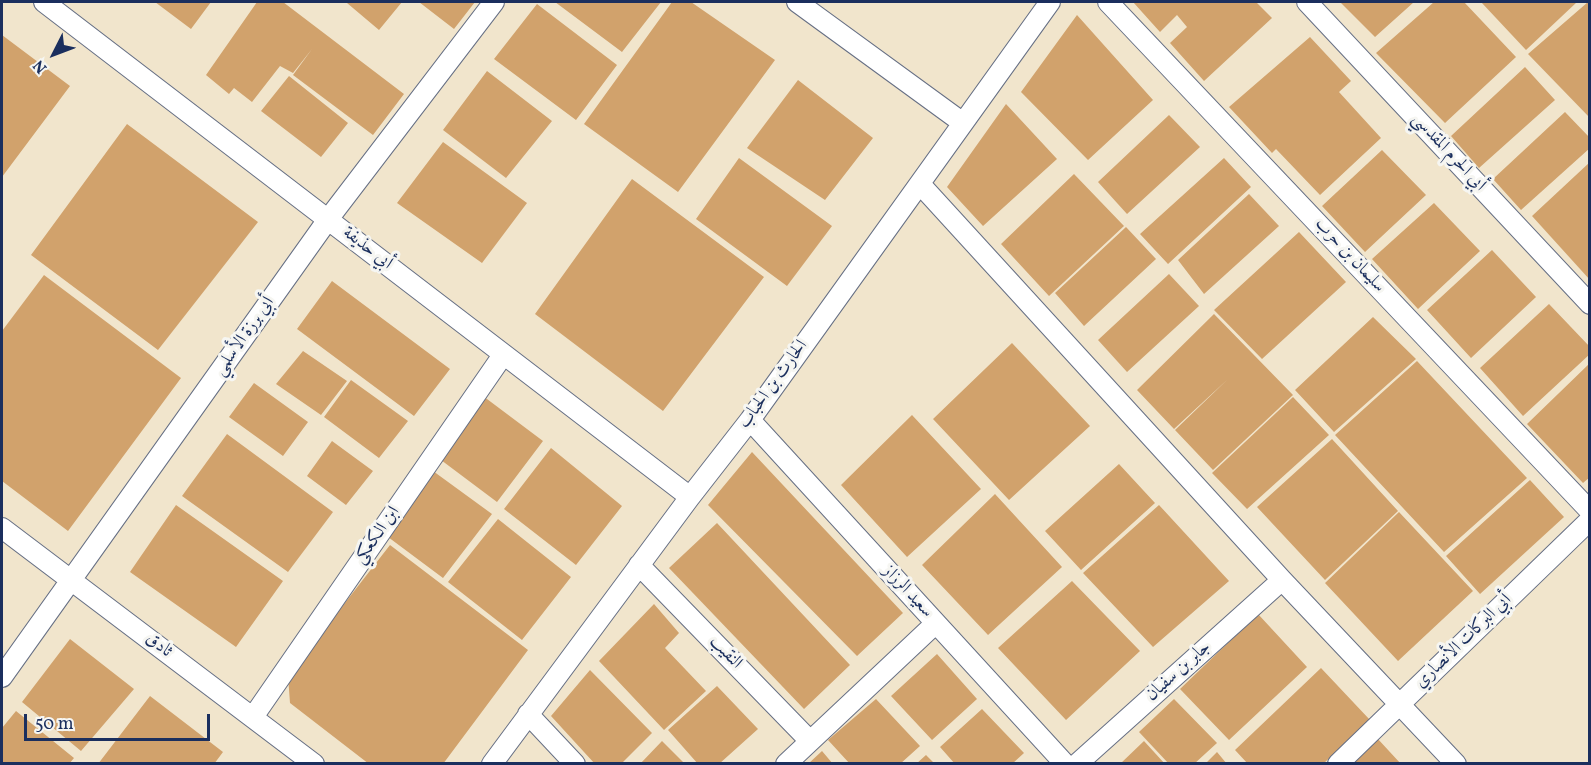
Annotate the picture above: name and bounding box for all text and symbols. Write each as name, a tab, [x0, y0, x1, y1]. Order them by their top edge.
north arrow	[24, 24, 84, 84]
text: N	[29, 54, 53, 78]
street label: أبي الحرم المقدسي	[1406, 109, 1490, 197]
street label: سليمان بن حرب	[1309, 214, 1389, 298]
street label: أبي حذيفة	[338, 223, 396, 275]
street label: أبي برزة الأسلمي	[210, 293, 280, 381]
street label: الحارث بن الحباب	[735, 336, 813, 434]
street label: ابن الكعكي	[350, 503, 406, 569]
street label: سعيد الرزاز	[877, 561, 937, 623]
street label: أبي البركات الأنصاري	[1411, 590, 1517, 694]
street label: ثادق	[140, 629, 176, 663]
street label: النقيب	[704, 632, 746, 674]
street label: جابر بن سفيان	[1142, 637, 1216, 707]
scale bar	[27, 702, 213, 740]
text: 50 m	[35, 712, 74, 737]

